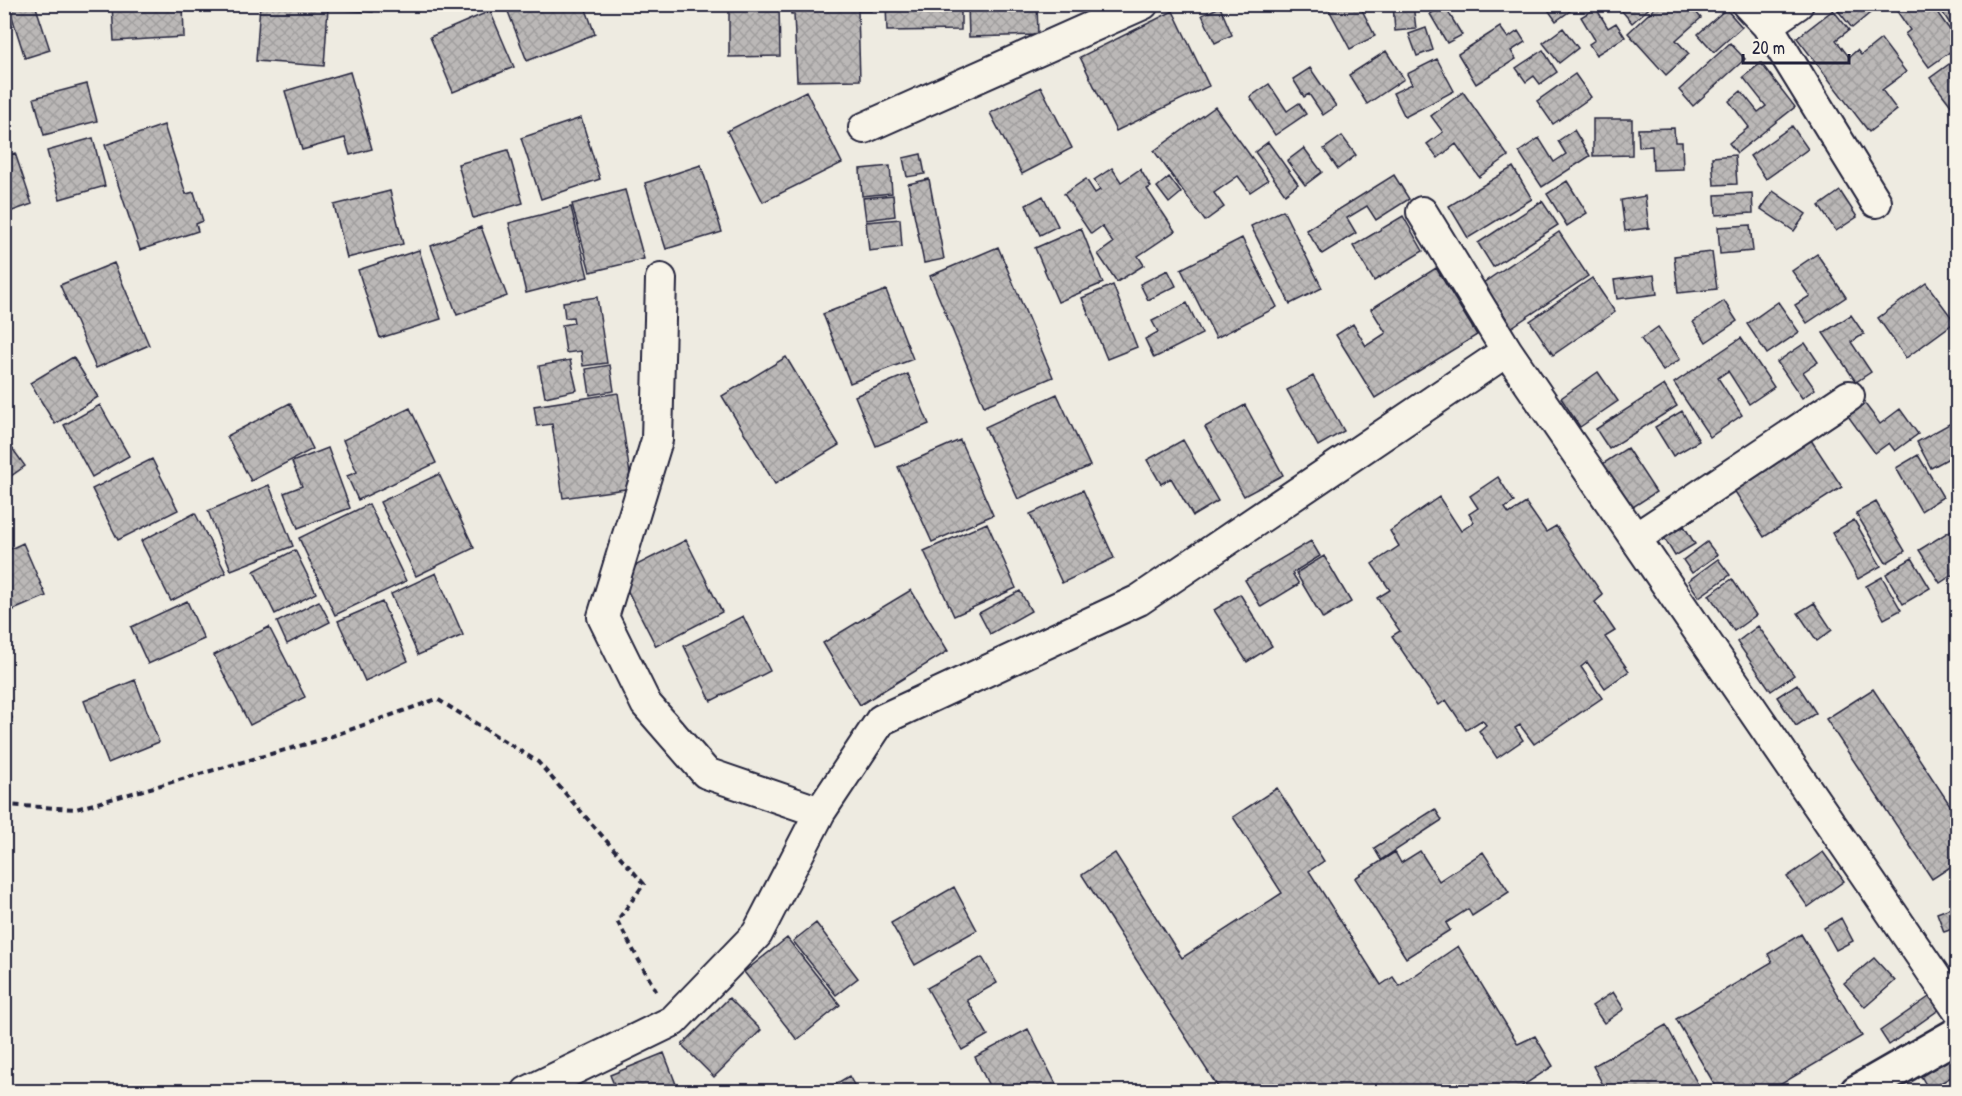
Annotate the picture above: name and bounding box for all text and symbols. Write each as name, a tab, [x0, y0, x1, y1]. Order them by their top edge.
scale bar	[1743, 27, 1850, 65]
text: 20 m	[1752, 35, 1785, 60]

